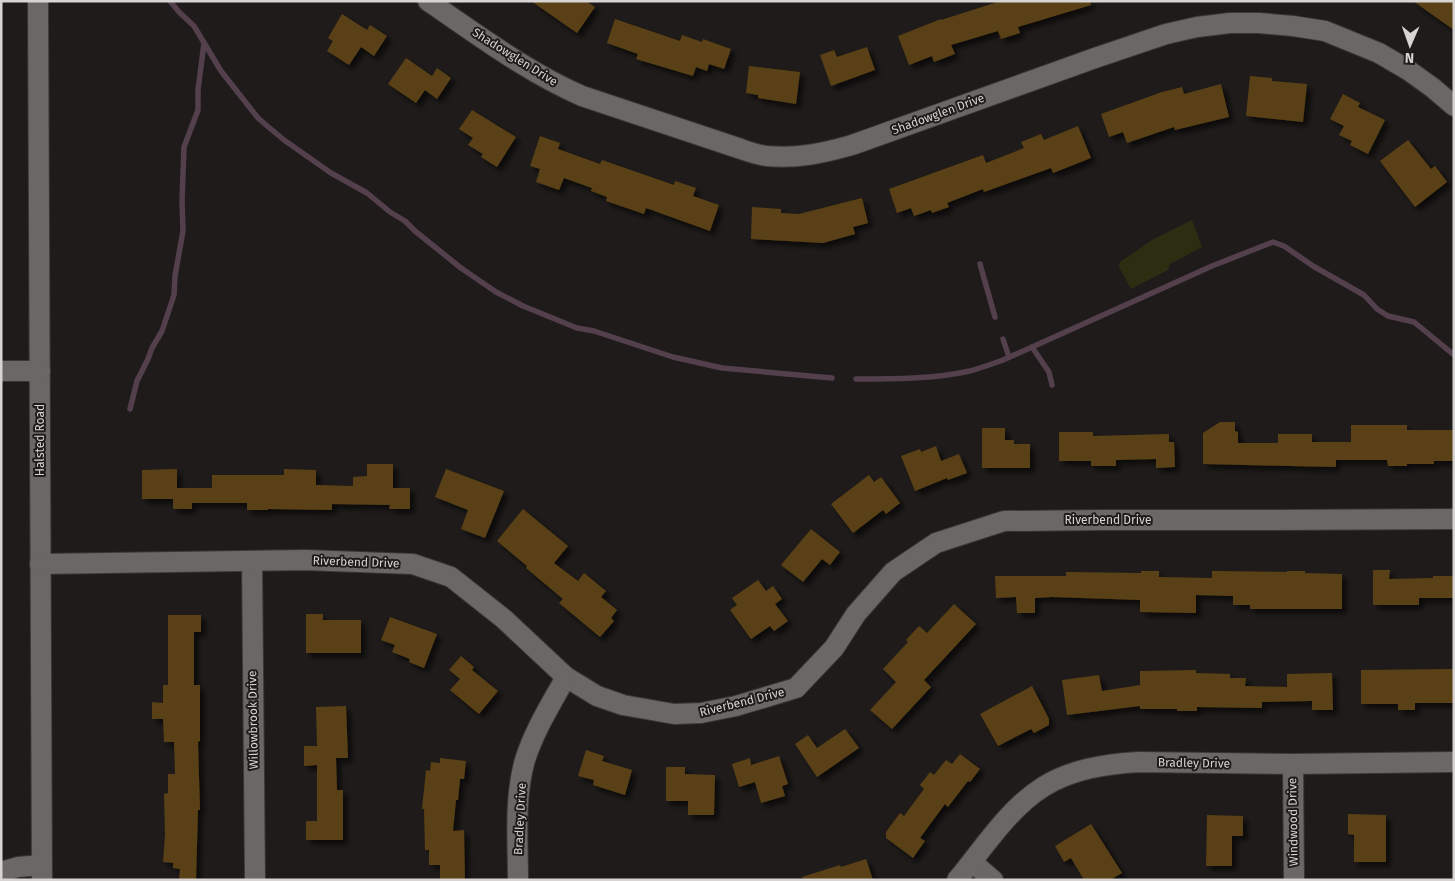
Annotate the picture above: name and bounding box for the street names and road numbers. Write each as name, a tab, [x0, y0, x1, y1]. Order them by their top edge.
street label: Shadowglen Drive	[470, 25, 560, 89]
street label: Shadowglen Drive	[890, 91, 986, 137]
street label: Halsted Road	[33, 404, 47, 476]
street label: Riverbend Drive	[1065, 513, 1151, 527]
street label: Riverbend Drive	[312, 553, 400, 571]
street label: Willowbrook Drive	[245, 671, 261, 769]
street label: Riverbend Drive	[698, 685, 786, 719]
street label: Bradley Drive	[1158, 755, 1230, 771]
street label: Windwood Drive	[1285, 778, 1301, 866]
street label: Bradley Drive	[511, 782, 529, 856]

